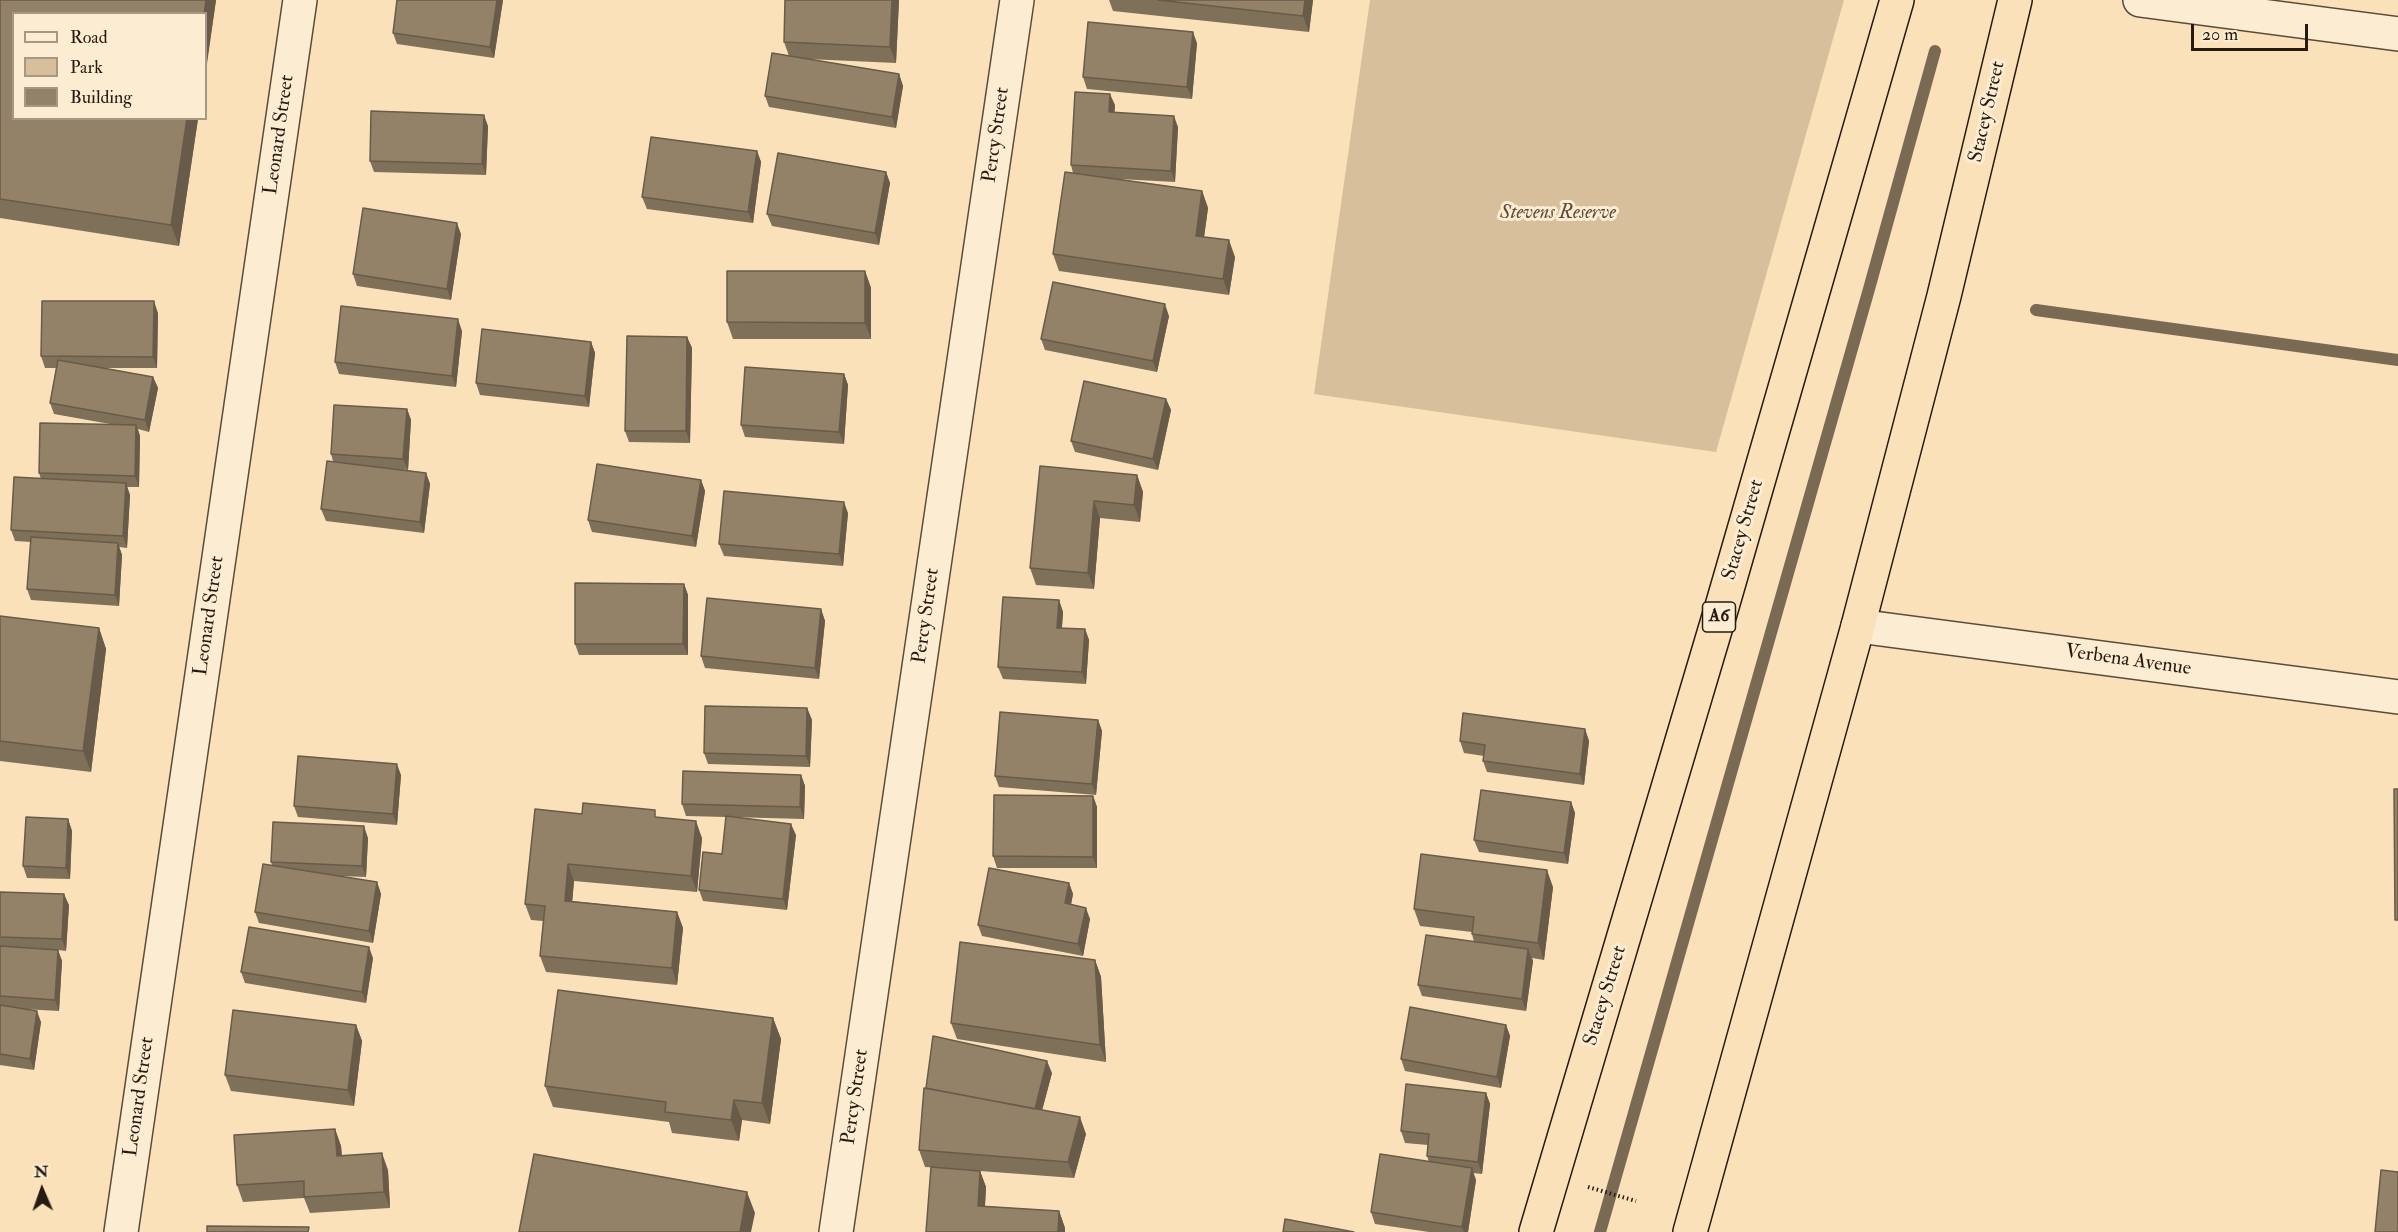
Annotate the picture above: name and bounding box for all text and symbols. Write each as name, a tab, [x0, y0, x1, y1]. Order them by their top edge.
legend	[12, 12, 207, 120]
scale bar	[2194, 12, 2311, 50]
text: 20 m	[2202, 23, 2238, 46]
text: Road	[70, 26, 108, 49]
text: Park	[70, 56, 103, 79]
street label: Stacey Street	[1965, 59, 2011, 165]
street label: Leonard Street	[260, 74, 300, 196]
text: Building	[70, 86, 132, 109]
street label: Percy Street	[978, 86, 1016, 184]
park label: Stevens Reserve	[1500, 202, 1616, 226]
street label: Stacey Street	[1718, 477, 1770, 583]
street label: Leonard Street	[190, 555, 230, 677]
street label: Percy Street	[908, 567, 946, 665]
road number: A6	[1702, 602, 1736, 632]
street label: Verbena Avenue	[2063, 640, 2193, 682]
street label: Stacey Street	[1579, 943, 1633, 1049]
street label: Leonard Street	[120, 1036, 160, 1158]
street label: Percy Street	[837, 1048, 875, 1146]
north arrow	[12, 1160, 72, 1220]
text: N	[34, 1162, 49, 1182]

